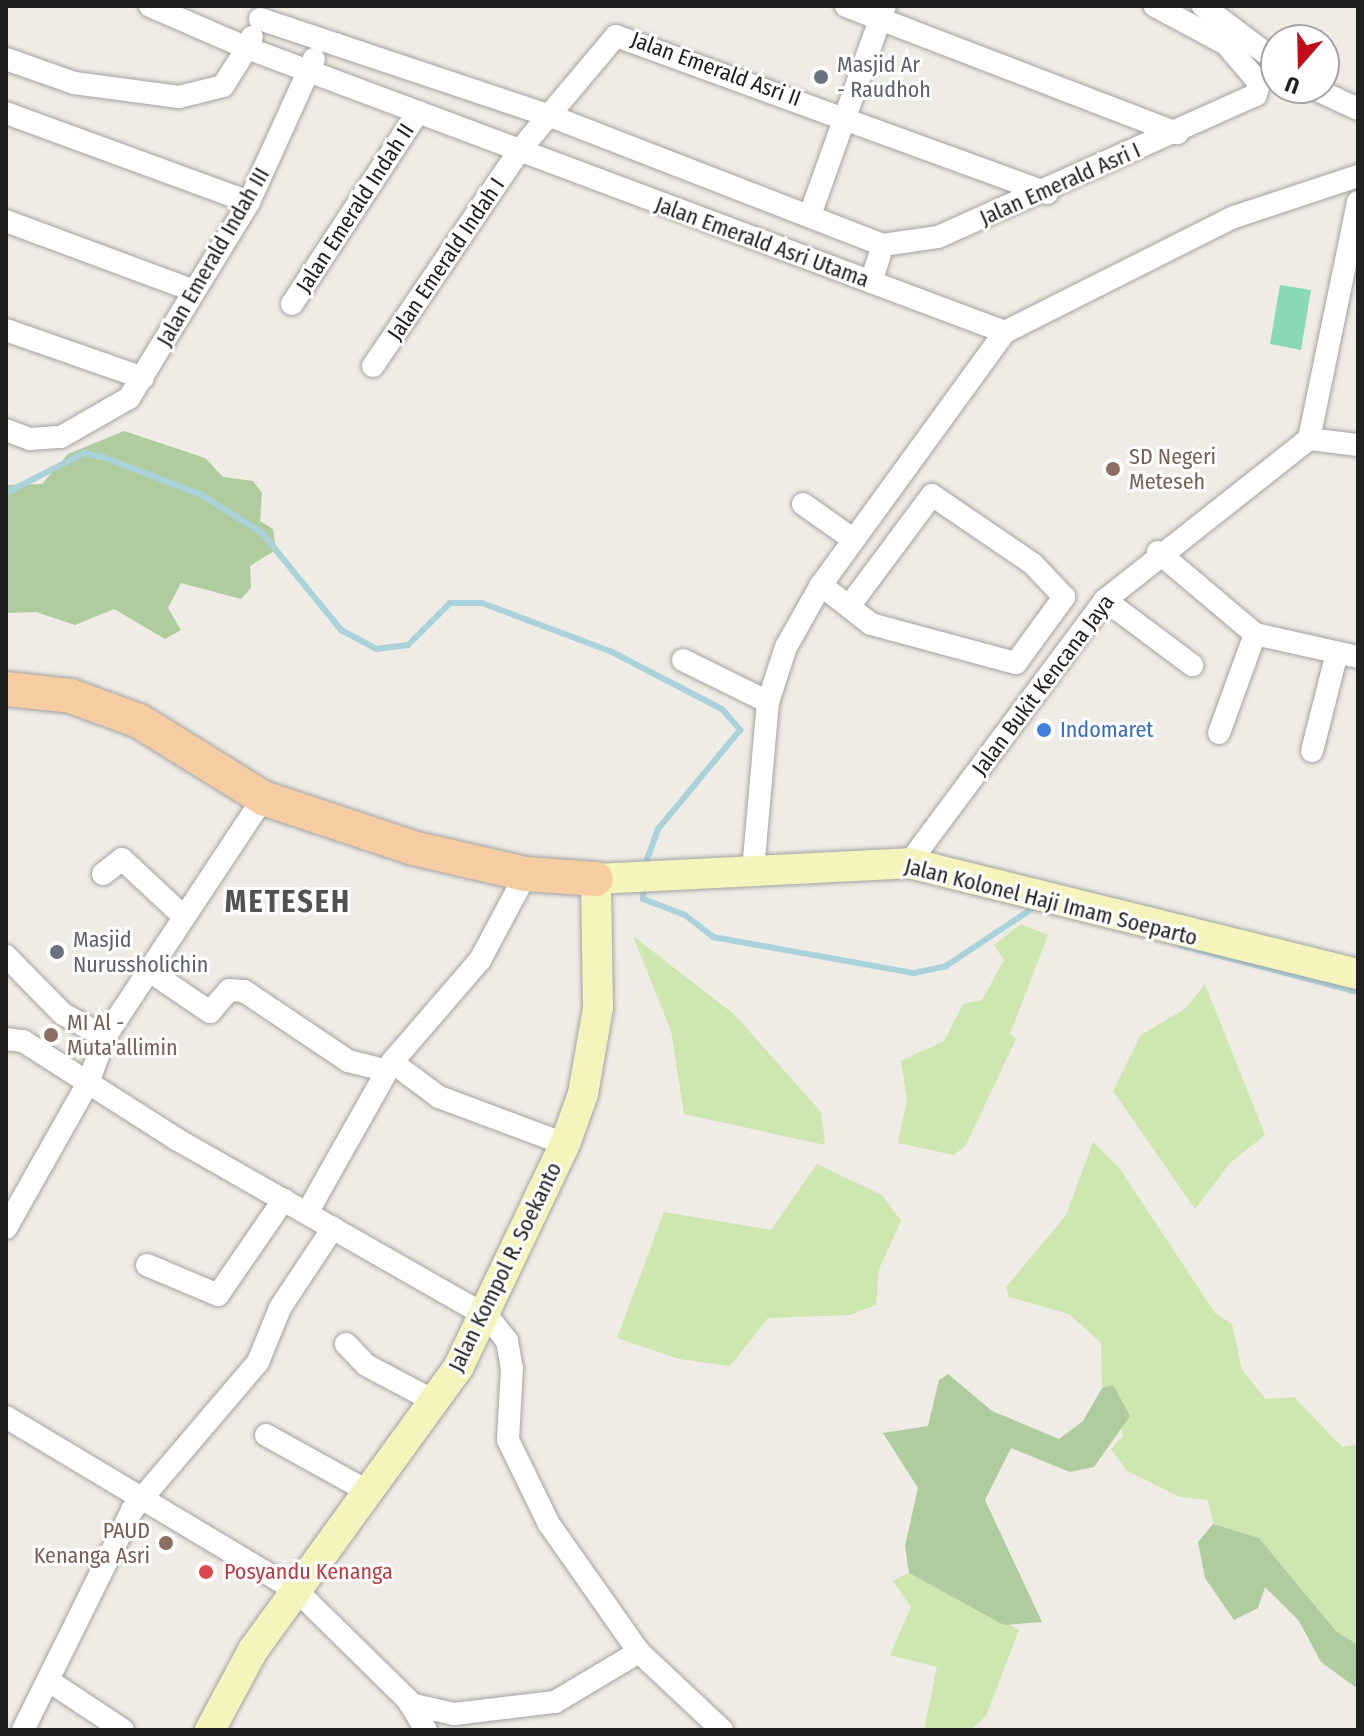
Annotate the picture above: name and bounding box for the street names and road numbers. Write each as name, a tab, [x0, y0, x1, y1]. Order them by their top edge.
street label: Jalan Emerald Asri II	[627, 26, 805, 112]
street label: Jalan Emerald Indah II	[291, 119, 419, 297]
street label: Jalan Emerald Asri I	[976, 137, 1144, 231]
street label: Jalan Emerald Indah III	[151, 163, 275, 351]
street label: Jalan Emerald Indah I	[382, 173, 510, 345]
street label: Jalan Emerald Asri Utama	[651, 191, 873, 293]
street label: Jalan Bukit Kencana Jaya	[966, 589, 1120, 781]
street label: Jalan Kolonel Haji Imam Soeparto	[902, 853, 1200, 951]
street label: Jalan Kompol R. Soekanto	[443, 1158, 567, 1376]

